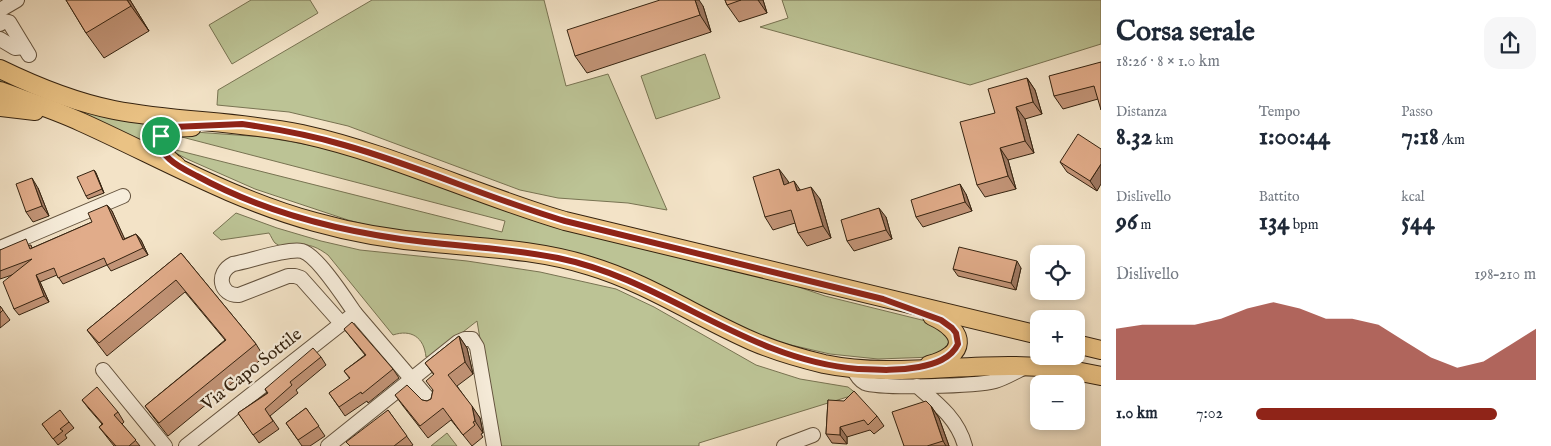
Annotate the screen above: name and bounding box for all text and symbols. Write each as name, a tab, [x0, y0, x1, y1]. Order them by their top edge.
text: Corsa serale	[1116, 15, 1255, 50]
button: share	[1484, 17, 1536, 69]
text: 18:26 · 8 × 1.0 km	[1116, 52, 1220, 72]
text: Distanza	[1116, 103, 1167, 121]
text: Tempo	[1259, 103, 1300, 121]
text: Passo	[1401, 103, 1433, 121]
pin	[140, 115, 182, 157]
text: 8.32	[1116, 121, 1152, 153]
text: 1:00:44	[1259, 121, 1330, 153]
text: 7:18	[1401, 121, 1439, 153]
icon: arrive	[147, 122, 175, 150]
text: km	[1152, 131, 1174, 149]
text: /km	[1439, 131, 1465, 149]
text: Dislivello	[1116, 188, 1171, 206]
text: Battito	[1259, 188, 1300, 206]
text: kcal	[1401, 188, 1425, 206]
text: 96	[1116, 206, 1137, 238]
text: 134	[1259, 206, 1290, 238]
text: 544	[1401, 206, 1435, 238]
text: m	[1137, 216, 1151, 234]
text: bpm	[1290, 216, 1318, 234]
map controls	[1030, 245, 1085, 430]
button: locate	[1030, 245, 1085, 300]
text: Dislivello	[1116, 265, 1179, 285]
text: 198–210 m	[1474, 265, 1536, 285]
button: +	[1030, 310, 1085, 365]
street label: Via Capo Sottile	[196, 324, 307, 417]
button: −	[1030, 375, 1085, 430]
text: 1.0 km	[1116, 404, 1158, 424]
text: 7:02	[1196, 404, 1223, 424]

